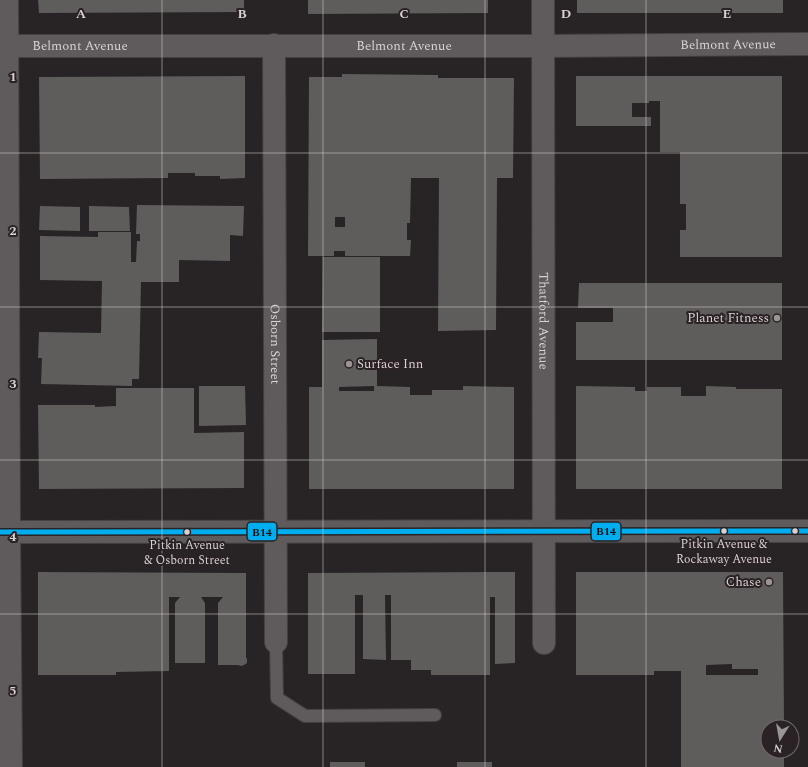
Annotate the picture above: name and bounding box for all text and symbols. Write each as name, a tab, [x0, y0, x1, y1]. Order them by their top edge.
text: A	[76, 4, 86, 24]
text: B	[237, 4, 247, 24]
text: C	[399, 4, 409, 24]
text: D	[561, 4, 571, 24]
text: E	[723, 4, 732, 24]
street label: Belmont Avenue	[680, 34, 776, 55]
street label: Belmont Avenue	[32, 36, 128, 56]
street label: Belmont Avenue	[356, 36, 452, 56]
text: 1	[9, 67, 17, 87]
text: 2	[9, 221, 17, 241]
street label: Thatford Avenue	[533, 272, 554, 370]
street label: Osborn Street	[265, 304, 285, 385]
place label: Planet Fitness	[687, 308, 769, 328]
marker: Planet Fitness	[772, 313, 782, 323]
place label: Surface Inn	[357, 354, 424, 374]
marker: Surface Inn	[344, 359, 354, 369]
text: 3	[9, 374, 17, 394]
line badge: B14	[247, 522, 277, 541]
line badge: B14	[591, 522, 621, 541]
text: B14	[596, 523, 617, 540]
text: B14	[252, 524, 273, 541]
marker: Pitkin Avenue & Rockaway Avenue	[719, 526, 729, 536]
unlabelled marker	[790, 526, 800, 536]
text: 4	[9, 527, 17, 547]
marker: Pitkin Avenue & Osborn Street	[182, 527, 192, 537]
place label: Pitkin Avenue & Rockaway Avenue	[676, 535, 772, 569]
place label: Pitkin Avenue & Osborn Street	[144, 536, 230, 570]
place label: Chase	[726, 572, 761, 592]
marker: Chase	[764, 577, 774, 587]
text: 5	[9, 681, 17, 701]
north arrow	[760, 719, 800, 759]
text: N	[772, 739, 784, 758]

